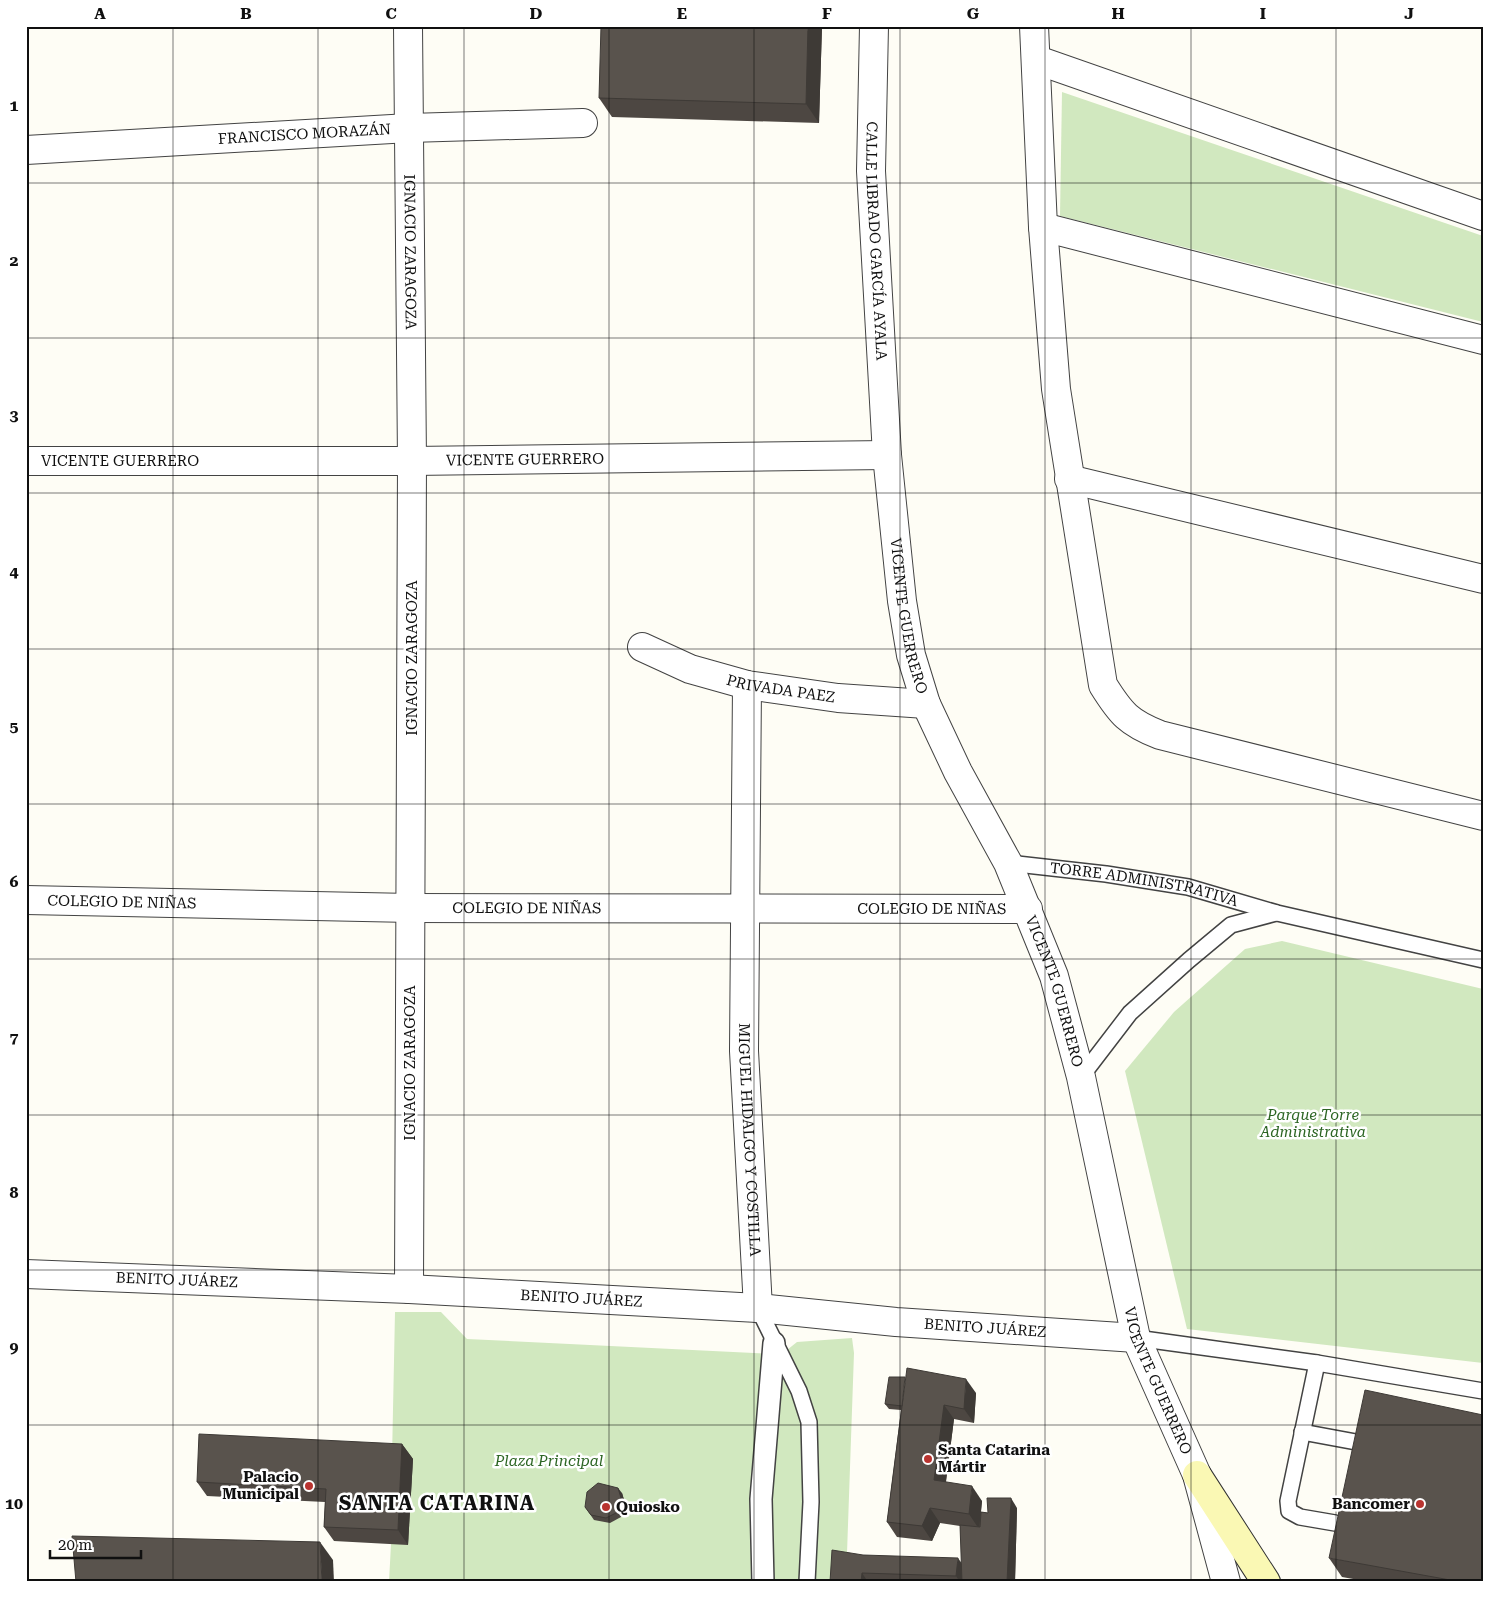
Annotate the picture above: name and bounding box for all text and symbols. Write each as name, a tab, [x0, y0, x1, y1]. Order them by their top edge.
text: A	[94, 4, 106, 23]
text: B	[240, 4, 252, 23]
text: C	[385, 4, 397, 23]
text: D	[530, 4, 543, 23]
text: E	[677, 4, 687, 23]
text: F	[822, 4, 832, 23]
text: G	[967, 4, 980, 23]
text: H	[1111, 4, 1125, 23]
text: I	[1260, 4, 1266, 23]
text: J	[1404, 4, 1414, 23]
text: 1	[10, 96, 19, 115]
street label: FRANCISCO MORAZÁN	[217, 120, 392, 148]
street label: CALLE LIBRADO GARCÍA AYALA	[862, 121, 891, 361]
street label: IGNACIO ZARAGOZA	[400, 174, 420, 330]
text: 2	[10, 251, 19, 270]
text: 3	[10, 406, 19, 425]
street label: VICENTE GUERRERO	[446, 450, 604, 470]
street label: VICENTE GUERRERO	[41, 452, 199, 470]
street label: VICENTE GUERRERO	[887, 537, 931, 696]
text: 4	[10, 562, 19, 581]
street label: IGNACIO ZARAGOZA	[403, 580, 421, 736]
street label: PRIVADA PAEZ	[725, 671, 836, 706]
text: 5	[10, 717, 19, 736]
street label: TORRE ADMINISTRATIVA	[1049, 859, 1241, 910]
text: 6	[10, 872, 19, 891]
street label: COLEGIO DE NIÑAS	[47, 891, 197, 913]
street label: COLEGIO DE NIÑAS	[452, 899, 601, 917]
street label: COLEGIO DE NIÑAS	[857, 900, 1006, 918]
street label: VICENTE GUERRERO	[1021, 913, 1087, 1069]
street label: IGNACIO ZARAGOZA	[401, 985, 419, 1141]
street label: MIGUEL HIDALGO Y COSTILLA	[735, 1023, 764, 1258]
text: 7	[10, 1028, 19, 1047]
park label: Parque Torre Administrativa	[1259, 1106, 1366, 1141]
text: 8	[10, 1183, 19, 1202]
street label: BENITO JUÁREZ	[115, 1269, 238, 1291]
street label: BENITO JUÁREZ	[520, 1286, 643, 1311]
street label: VICENTE GUERRERO	[1121, 1305, 1196, 1457]
street label: BENITO JUÁREZ	[924, 1315, 1047, 1341]
text: 9	[10, 1338, 19, 1357]
place label: Santa Catarina Mártir	[938, 1441, 1050, 1476]
park label: Plaza Principal	[494, 1452, 604, 1470]
marker: Santa Catarina Mártir	[922, 1453, 934, 1465]
place label: Palacio Municipal	[222, 1468, 299, 1503]
marker: Palacio Municipal	[303, 1480, 315, 1492]
district label: SANTA CATARINA	[339, 1491, 535, 1515]
text: 10	[5, 1494, 23, 1513]
place label: Bancomer	[1332, 1495, 1410, 1513]
place label: Quiosko	[616, 1498, 680, 1516]
marker: Bancomer	[1414, 1498, 1426, 1510]
marker: Quiosko	[600, 1501, 612, 1513]
scale bar	[50, 1528, 141, 1560]
text: 20 m	[58, 1536, 93, 1554]

